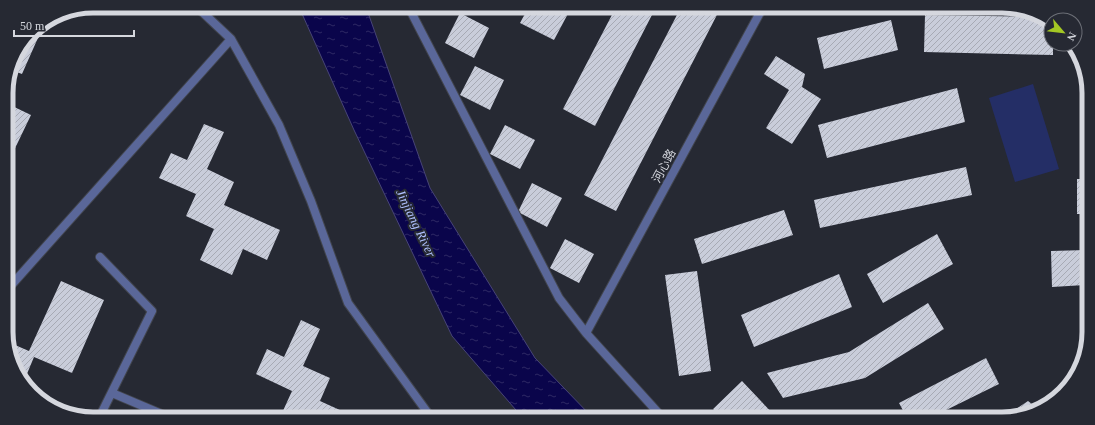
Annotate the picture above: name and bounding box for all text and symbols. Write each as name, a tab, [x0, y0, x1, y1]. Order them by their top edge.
scale bar	[14, 12, 134, 38]
north arrow	[1043, 12, 1083, 52]
text: 50 m	[20, 19, 45, 33]
text: N	[1065, 30, 1079, 43]
street label: 河心路	[649, 147, 679, 185]
water label: Jinjiang River	[393, 186, 439, 260]

